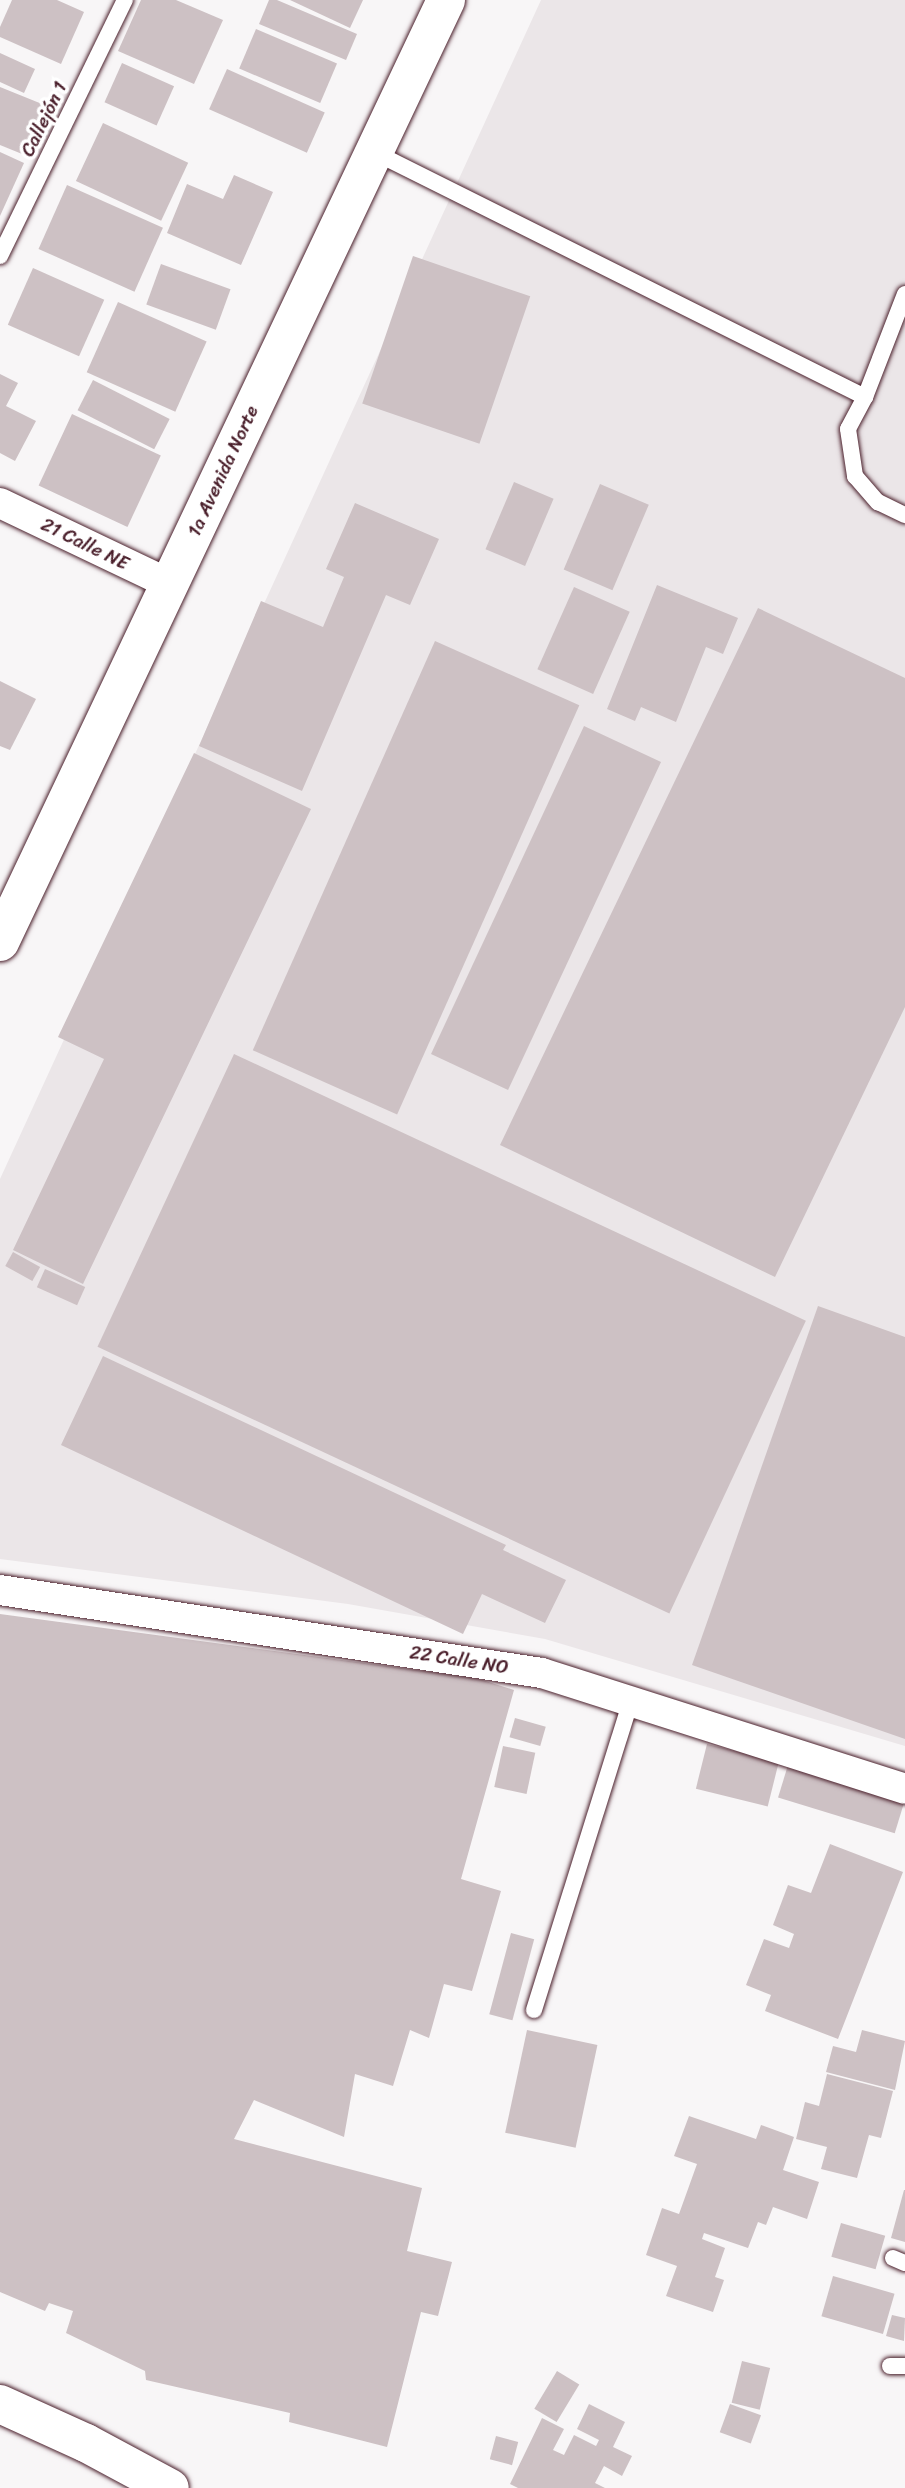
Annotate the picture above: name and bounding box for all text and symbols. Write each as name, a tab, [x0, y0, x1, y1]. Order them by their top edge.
street label: Callejón 1	[16, 78, 72, 160]
street label: 1a Avenida Norte	[183, 402, 263, 540]
street label: 21 Calle NE	[37, 513, 133, 575]
street label: 22 Calle NO	[408, 1641, 510, 1679]

